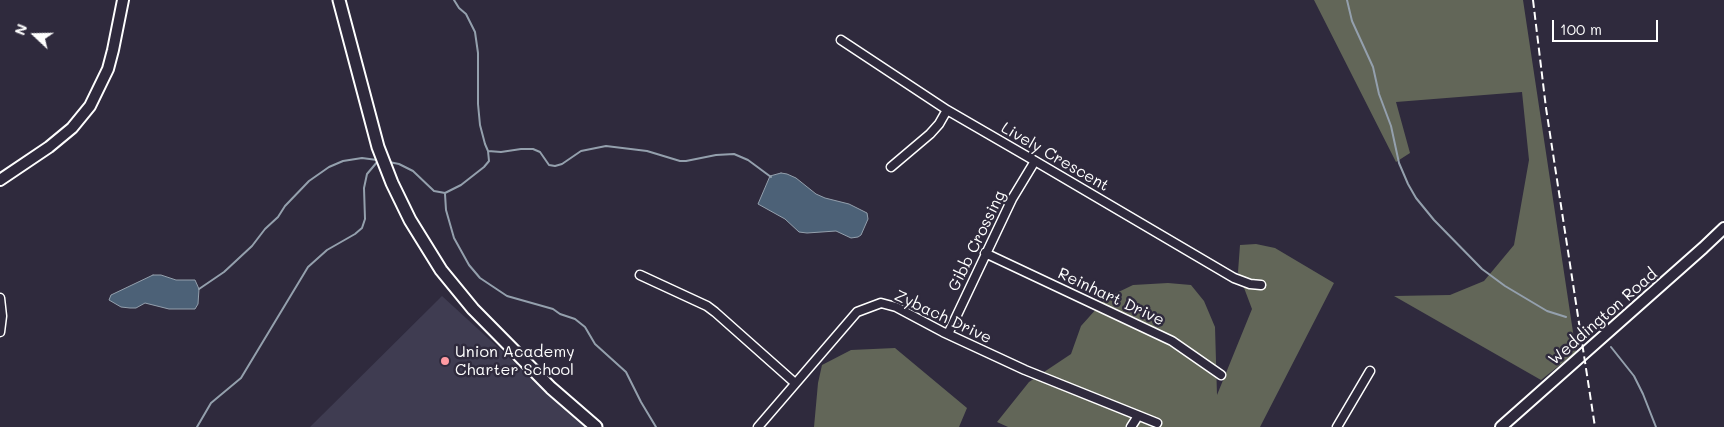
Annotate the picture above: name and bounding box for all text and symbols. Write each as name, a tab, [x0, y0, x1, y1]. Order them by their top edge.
north arrow	[10, 10, 60, 60]
scale bar	[1554, 10, 1660, 42]
text: 100 m	[1560, 19, 1602, 39]
text: N	[10, 21, 31, 38]
street label: Lively Crescent	[998, 118, 1112, 196]
street label: Gibb Crossing	[944, 187, 1010, 295]
street label: Reinhart Drive	[1055, 264, 1167, 330]
street label: Weddington Road	[1545, 265, 1661, 369]
street label: Zybach Drive	[891, 286, 995, 348]
place label: Union Academy Charter School	[455, 342, 575, 380]
marker: Union Academy Charter School	[439, 355, 451, 367]

